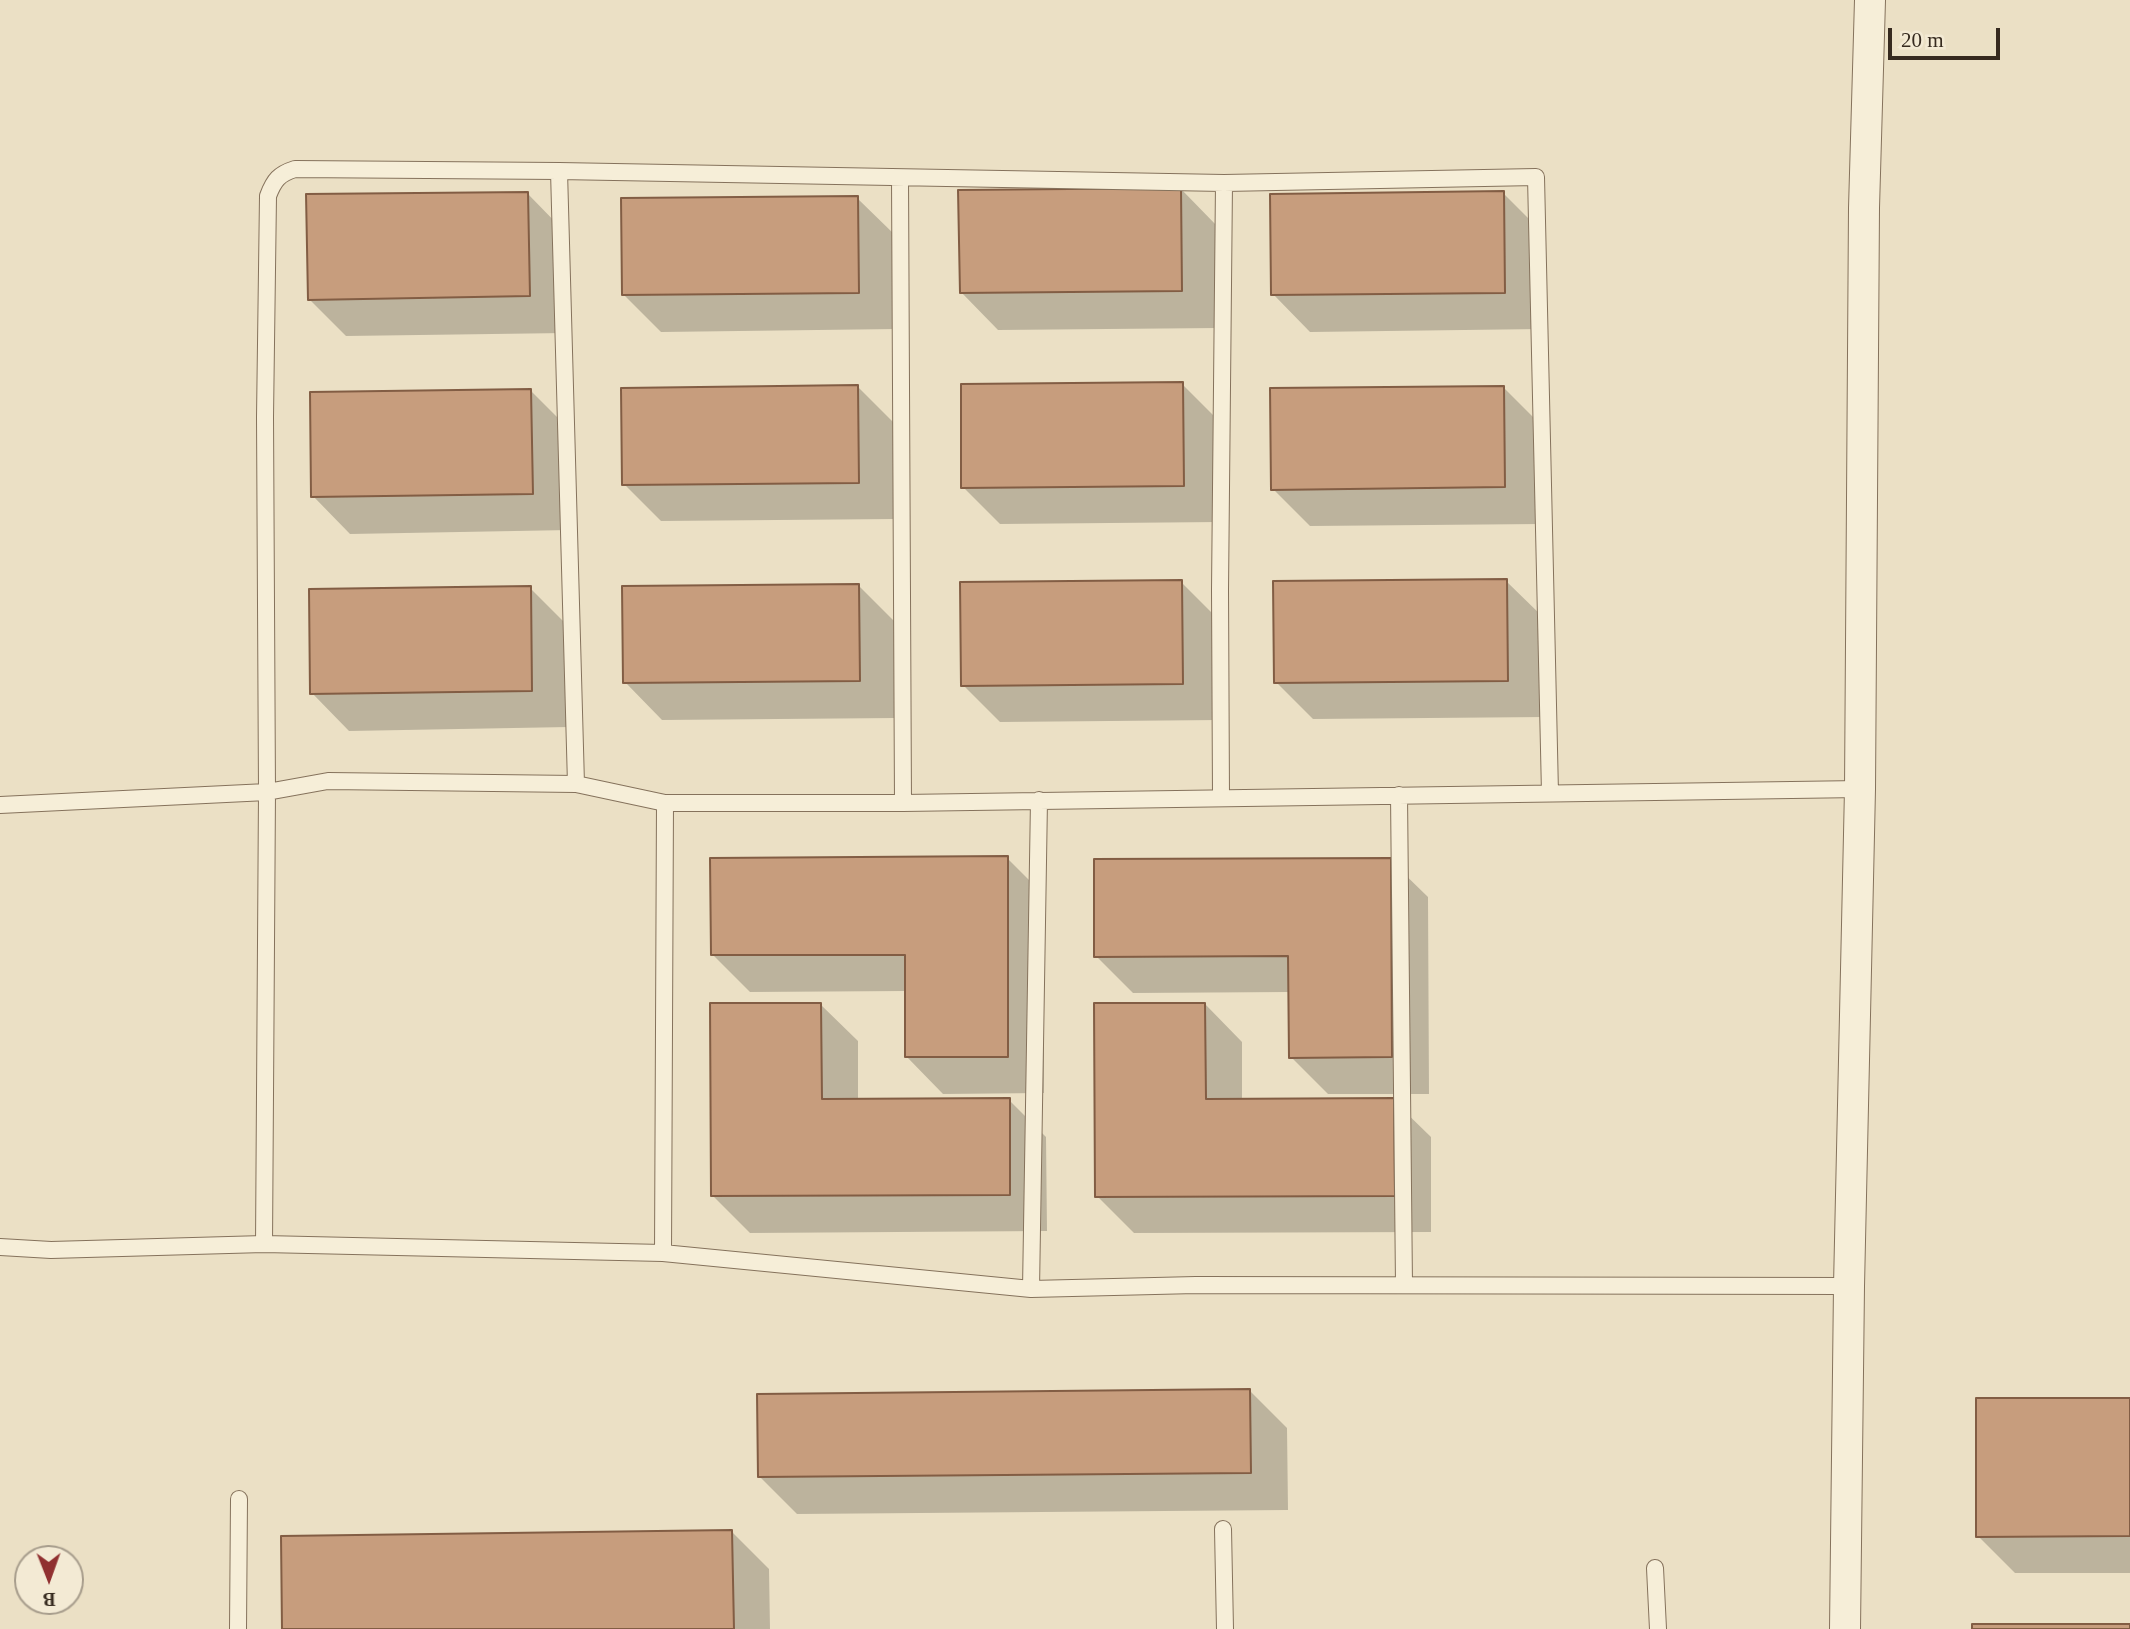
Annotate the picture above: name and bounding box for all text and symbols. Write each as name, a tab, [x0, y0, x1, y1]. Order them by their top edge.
scale bar	[1892, 14, 2004, 58]
text: 20 m	[1901, 28, 1944, 52]
north arrow	[14, 1545, 84, 1615]
text: B	[43, 1589, 56, 1610]

